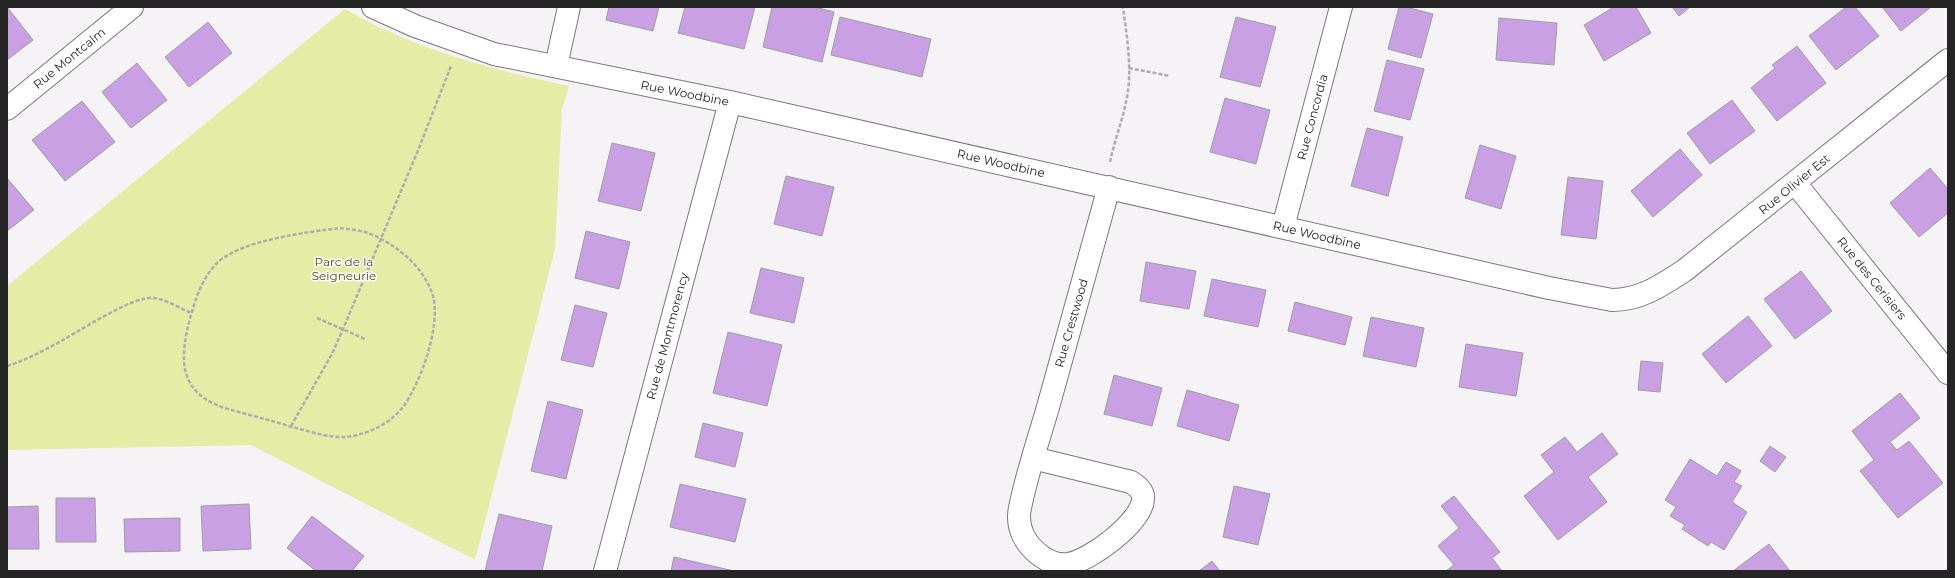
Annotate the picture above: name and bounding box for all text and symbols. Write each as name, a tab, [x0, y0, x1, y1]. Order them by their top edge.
street label: Rue Montcalm	[30, 24, 108, 92]
street label: Rue Concordia	[1293, 72, 1331, 162]
street label: Rue Woodbine	[640, 77, 730, 109]
street label: Rue Woodbine	[956, 146, 1046, 180]
street label: Rue Olivier Est	[1755, 151, 1833, 217]
street label: Rue Woodbine	[1272, 218, 1362, 252]
street label: Rue des Cerisiers	[1834, 234, 1910, 322]
park label: Parc de la Seigneurie	[312, 254, 376, 283]
street label: Rue de Montmorency	[643, 270, 691, 401]
street label: Rue Crestwood	[1051, 277, 1091, 369]

